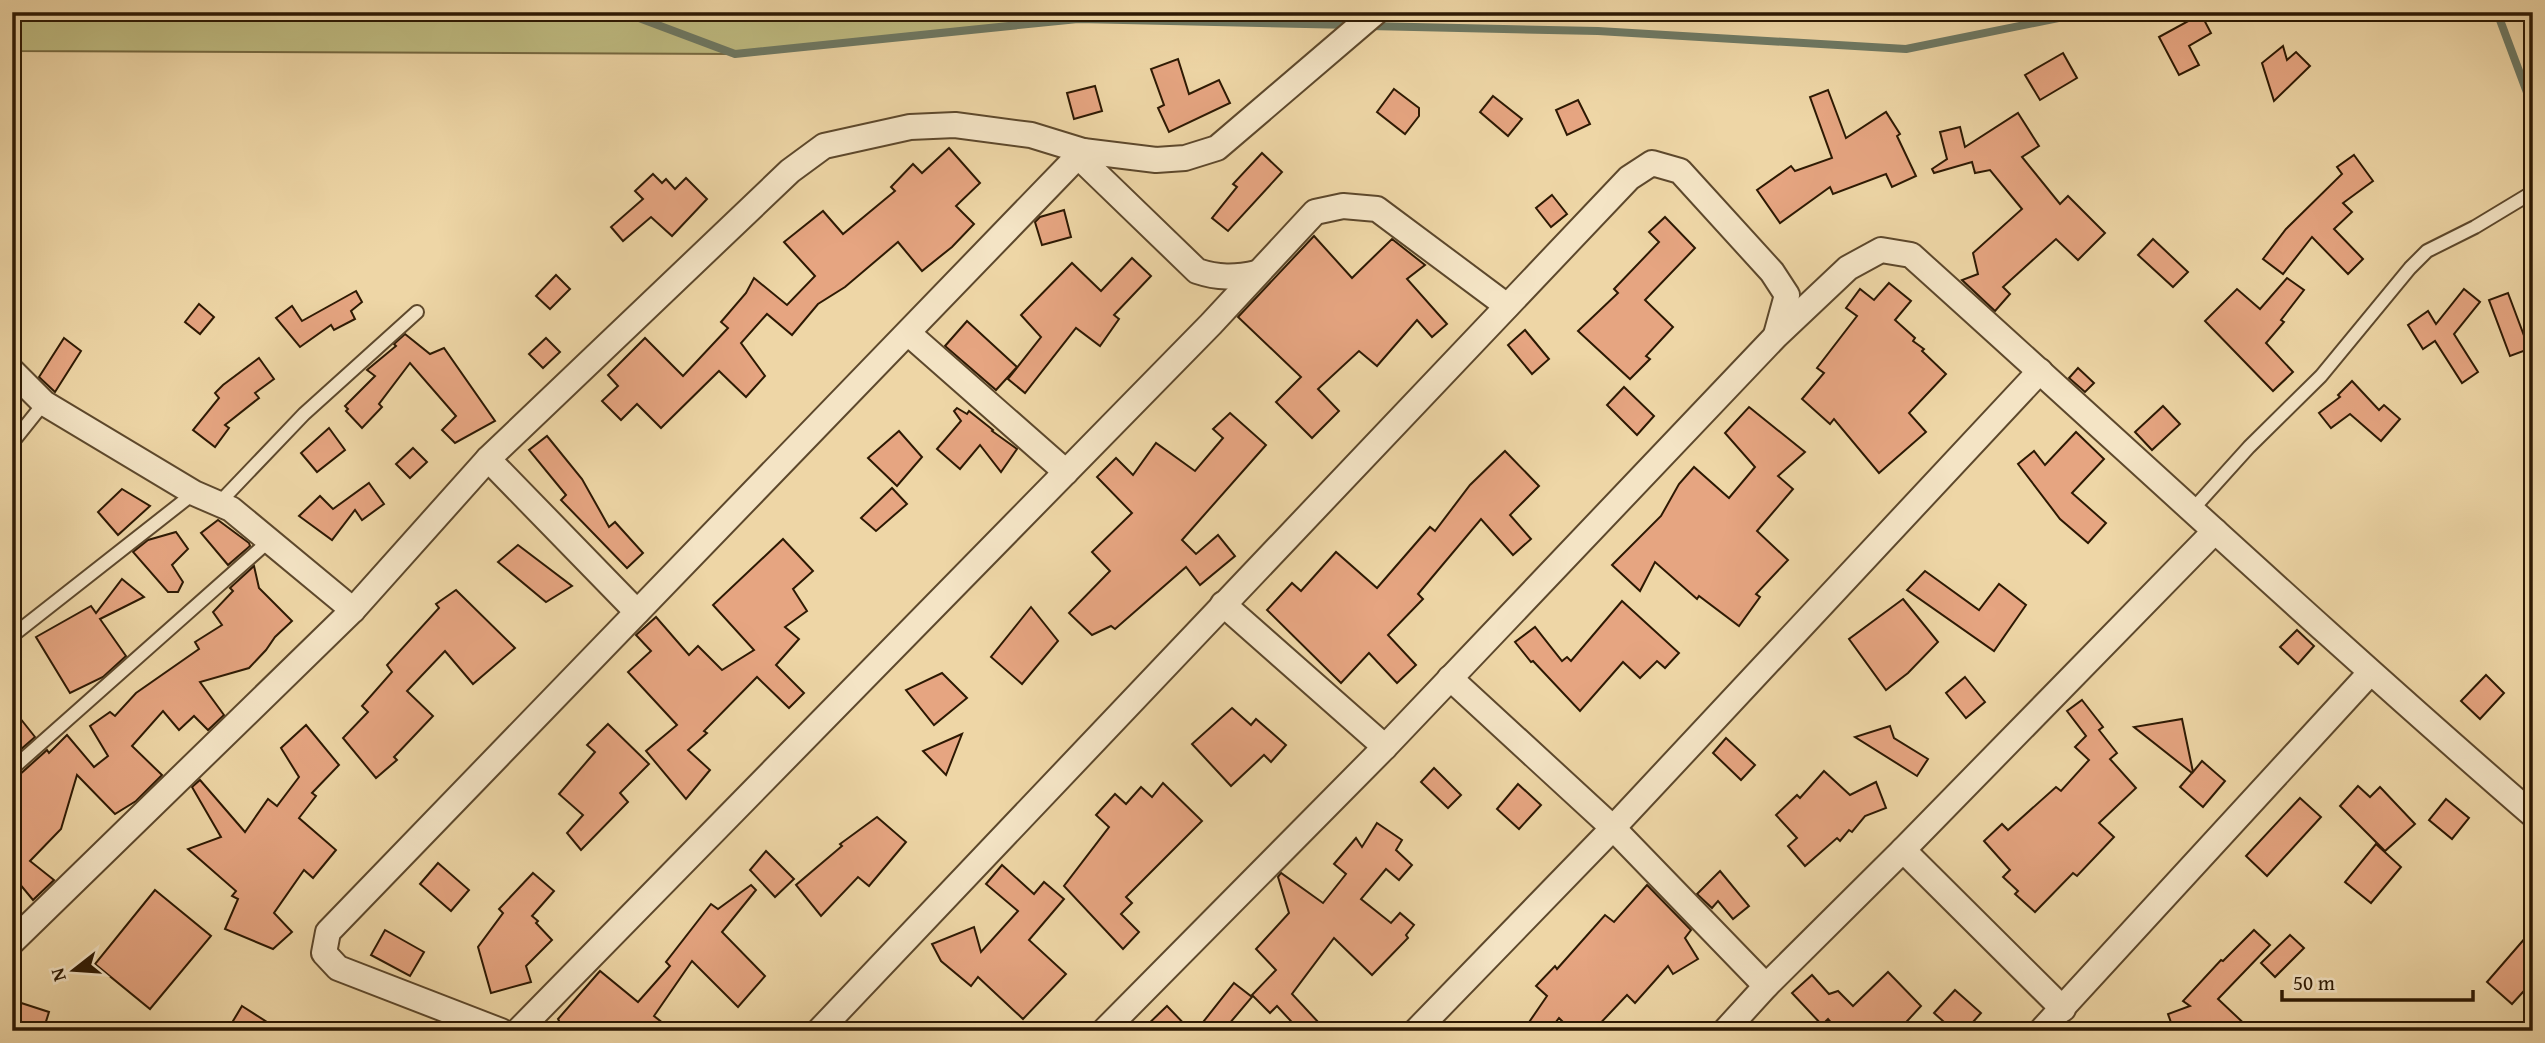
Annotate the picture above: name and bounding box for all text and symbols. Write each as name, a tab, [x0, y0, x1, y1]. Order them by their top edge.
north arrow	[38, 934, 108, 1004]
scale bar	[2282, 959, 2473, 1003]
text: N	[42, 965, 73, 985]
text: 50 m	[2293, 967, 2335, 998]

